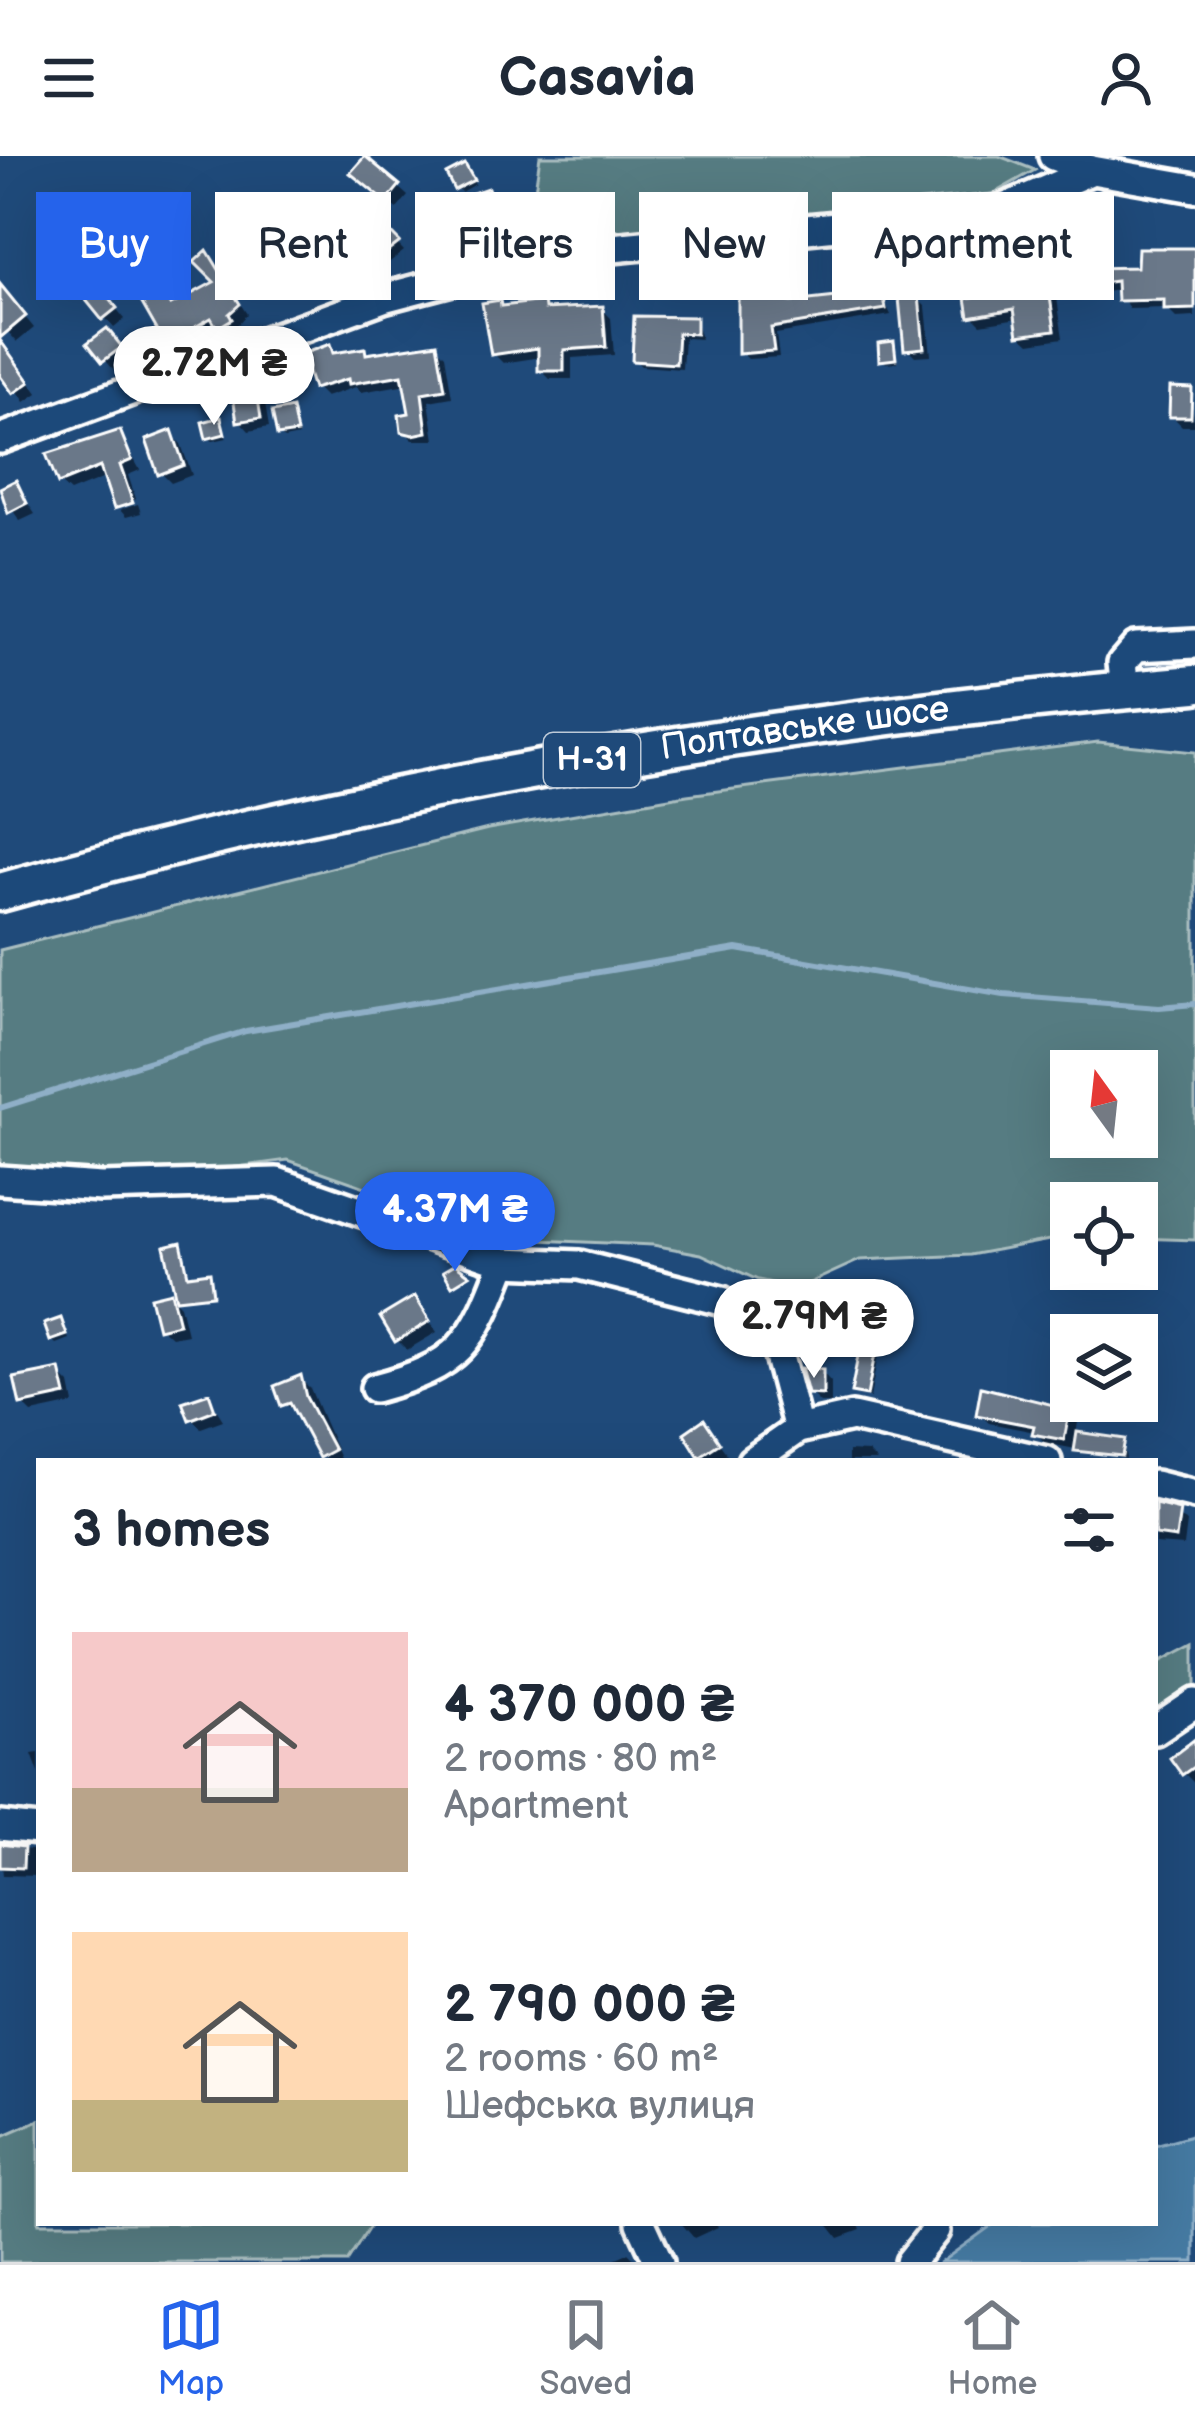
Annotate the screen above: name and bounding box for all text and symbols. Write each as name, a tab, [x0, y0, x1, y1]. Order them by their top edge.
icon: menu	[36, 45, 102, 111]
icon: person	[1093, 45, 1159, 111]
text: Casavia	[499, 46, 696, 111]
chip: Buy	[36, 192, 191, 300]
chip: Rent	[215, 192, 391, 300]
chip: Filters	[415, 192, 615, 300]
chip: New	[639, 192, 808, 300]
chip: Apartment	[832, 192, 1114, 300]
pin: 2.72M ₴	[103, 326, 325, 428]
text: 2.72M ₴	[141, 341, 288, 388]
street label: Полтавське шосе	[657, 687, 951, 770]
road number: Н-31	[544, 733, 640, 787]
north arrow	[1050, 1050, 1158, 1158]
map controls	[1050, 1050, 1158, 1422]
pin: 4.37M ₴	[344, 1172, 566, 1274]
button: locate	[1050, 1182, 1158, 1290]
text: 4.37M ₴	[382, 1187, 528, 1234]
pin: 2.79M ₴	[703, 1279, 925, 1381]
text: 2.79M ₴	[741, 1294, 887, 1341]
button: layers	[1050, 1314, 1158, 1422]
icon: filters	[1056, 1497, 1122, 1563]
text: 3 homes	[72, 1500, 270, 1561]
text: 4 370 000 ₴	[444, 1675, 734, 1736]
icon: home	[168, 1680, 312, 1824]
text: 2 rooms · 80 m²	[444, 1736, 717, 1783]
text: Apartment	[444, 1783, 628, 1830]
text: 2 790 000 ₴	[444, 1975, 735, 2036]
icon: home	[168, 1980, 312, 2124]
text: 2 rooms · 60 m²	[444, 2036, 719, 2083]
text: Шефська вулиця	[444, 2083, 755, 2130]
tab: Map	[158, 2292, 224, 2404]
tab: Saved	[539, 2292, 632, 2404]
tab: Home	[948, 2292, 1037, 2404]

